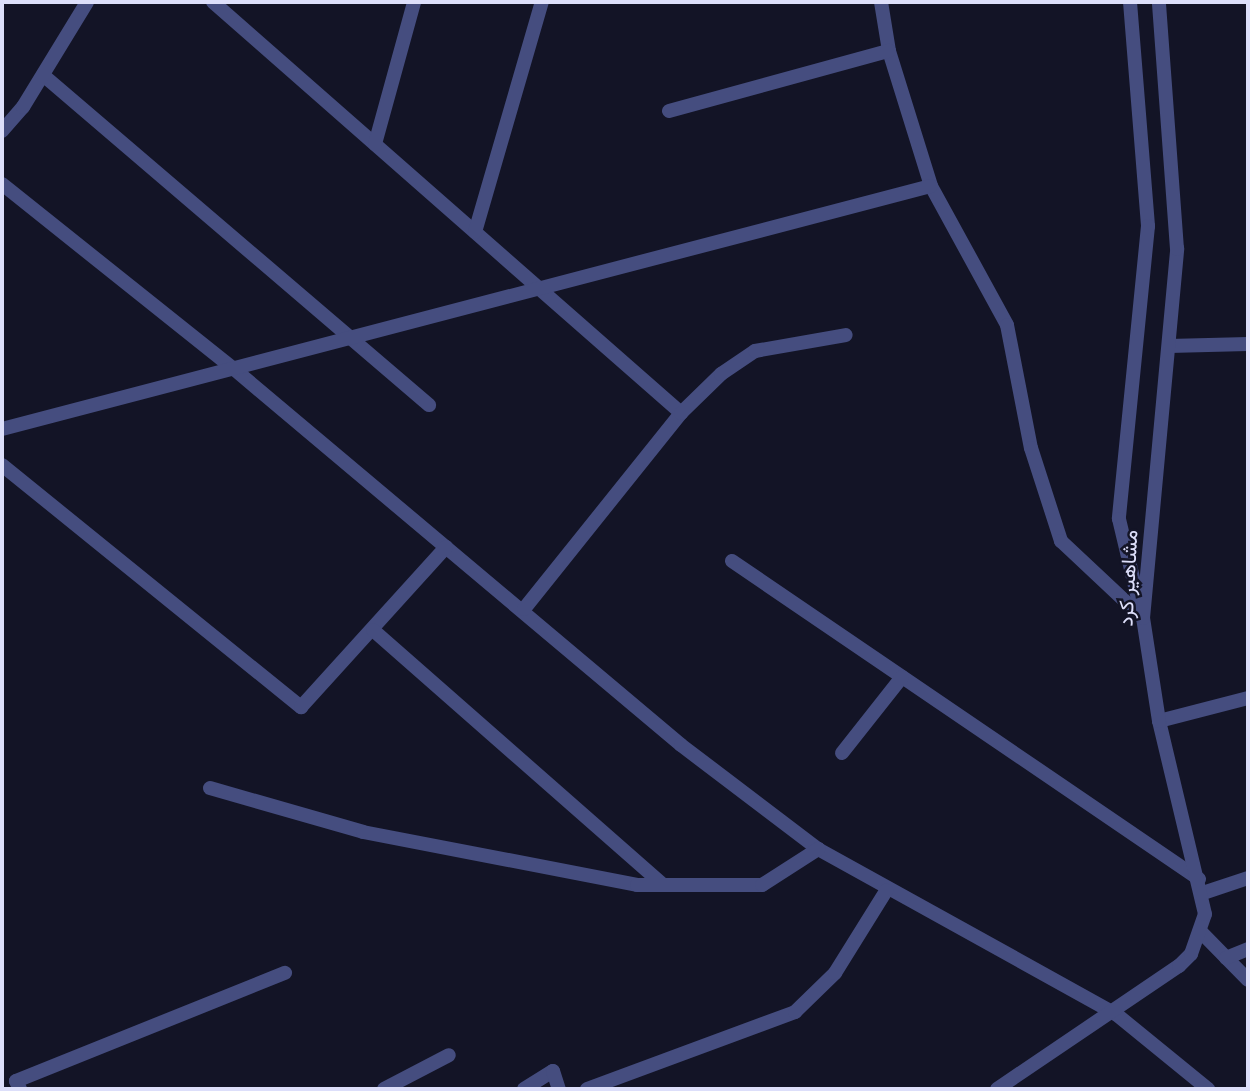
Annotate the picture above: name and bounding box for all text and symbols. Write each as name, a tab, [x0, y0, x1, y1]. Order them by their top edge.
street label: مشاهیر کرد	[1113, 529, 1143, 627]

